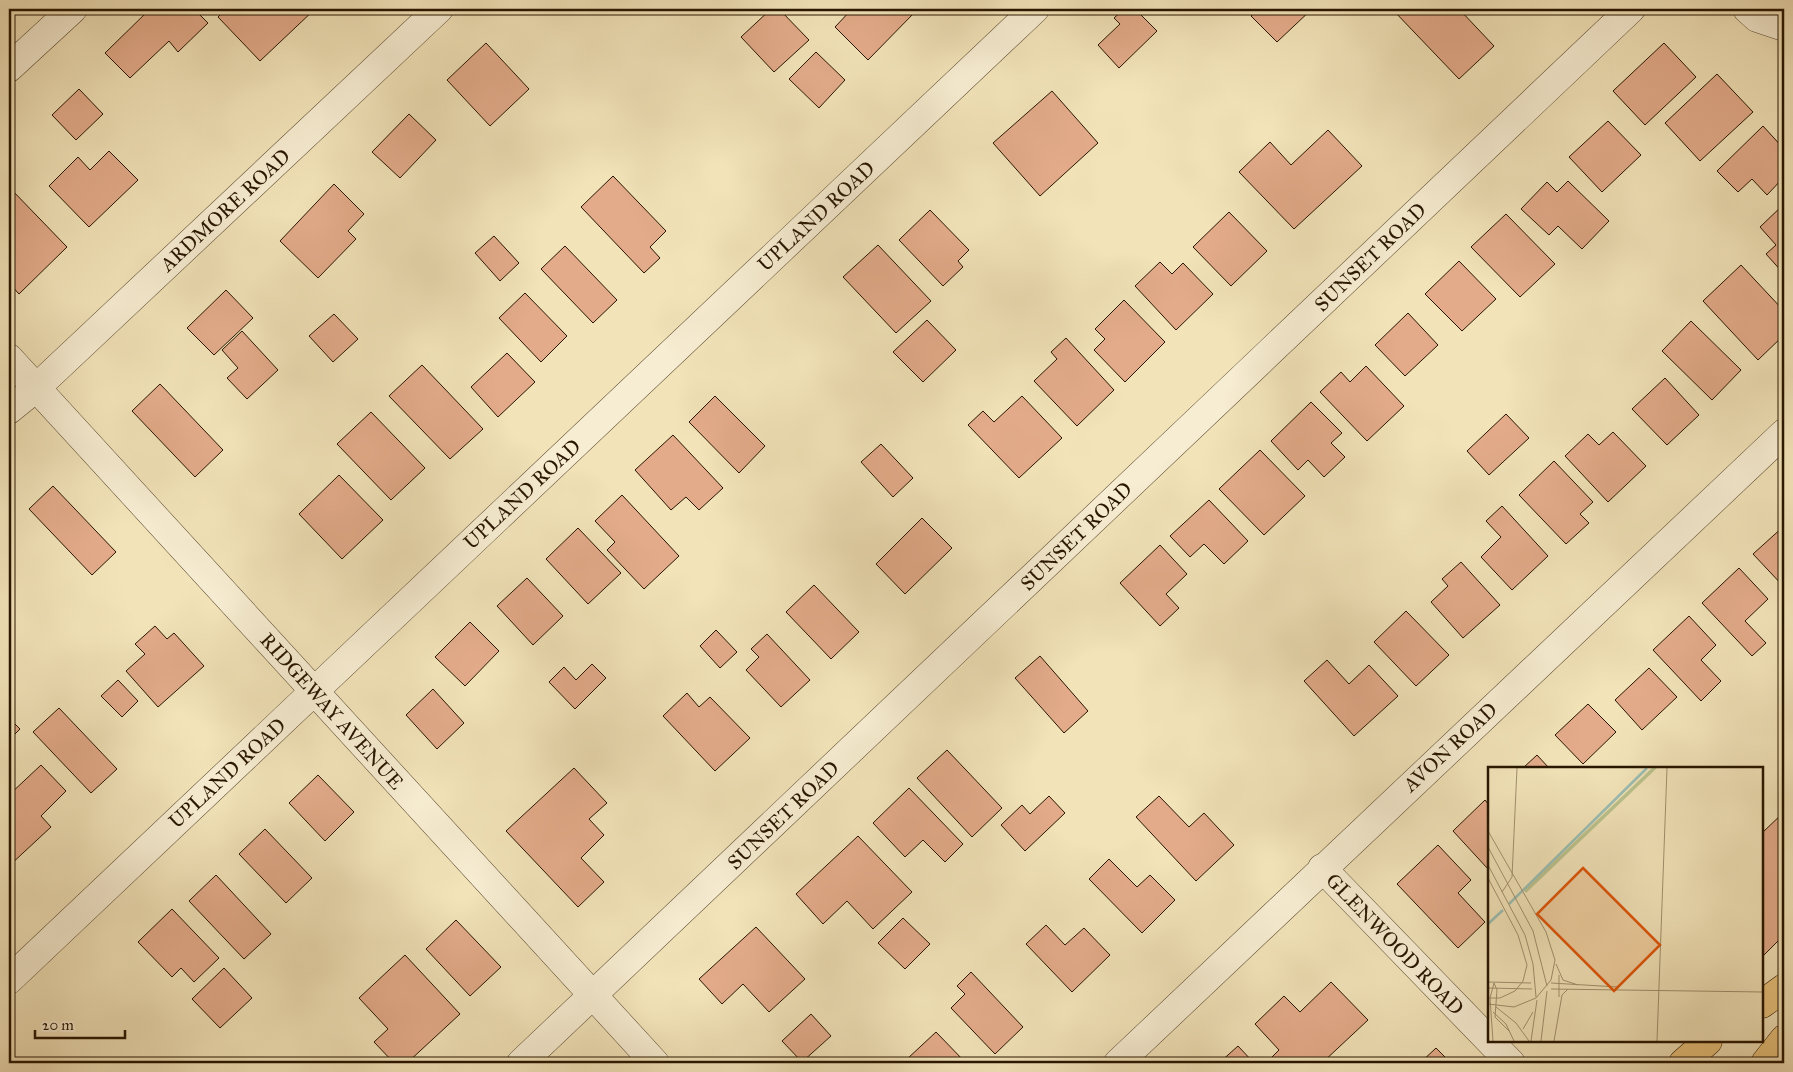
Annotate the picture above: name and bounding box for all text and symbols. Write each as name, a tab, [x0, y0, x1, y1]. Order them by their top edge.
street label: ARDMORE ROAD	[154, 144, 295, 277]
street label: UPLAND ROAD	[753, 156, 879, 276]
street label: SUNSET ROAD	[1309, 198, 1431, 316]
street label: UPLAND ROAD	[459, 434, 585, 554]
street label: SUNSET ROAD	[1015, 477, 1137, 595]
street label: RIDGEWAY AVENUE	[255, 628, 409, 794]
street label: AVON ROAD	[1397, 697, 1502, 797]
street label: UPLAND ROAD	[164, 713, 290, 833]
street label: SUNSET ROAD	[722, 756, 844, 874]
inset map	[1488, 767, 1763, 1042]
street label: GLENWOOD ROAD	[1321, 868, 1469, 1020]
scale bar	[35, 1007, 125, 1039]
text: 20 m	[42, 1016, 74, 1034]

